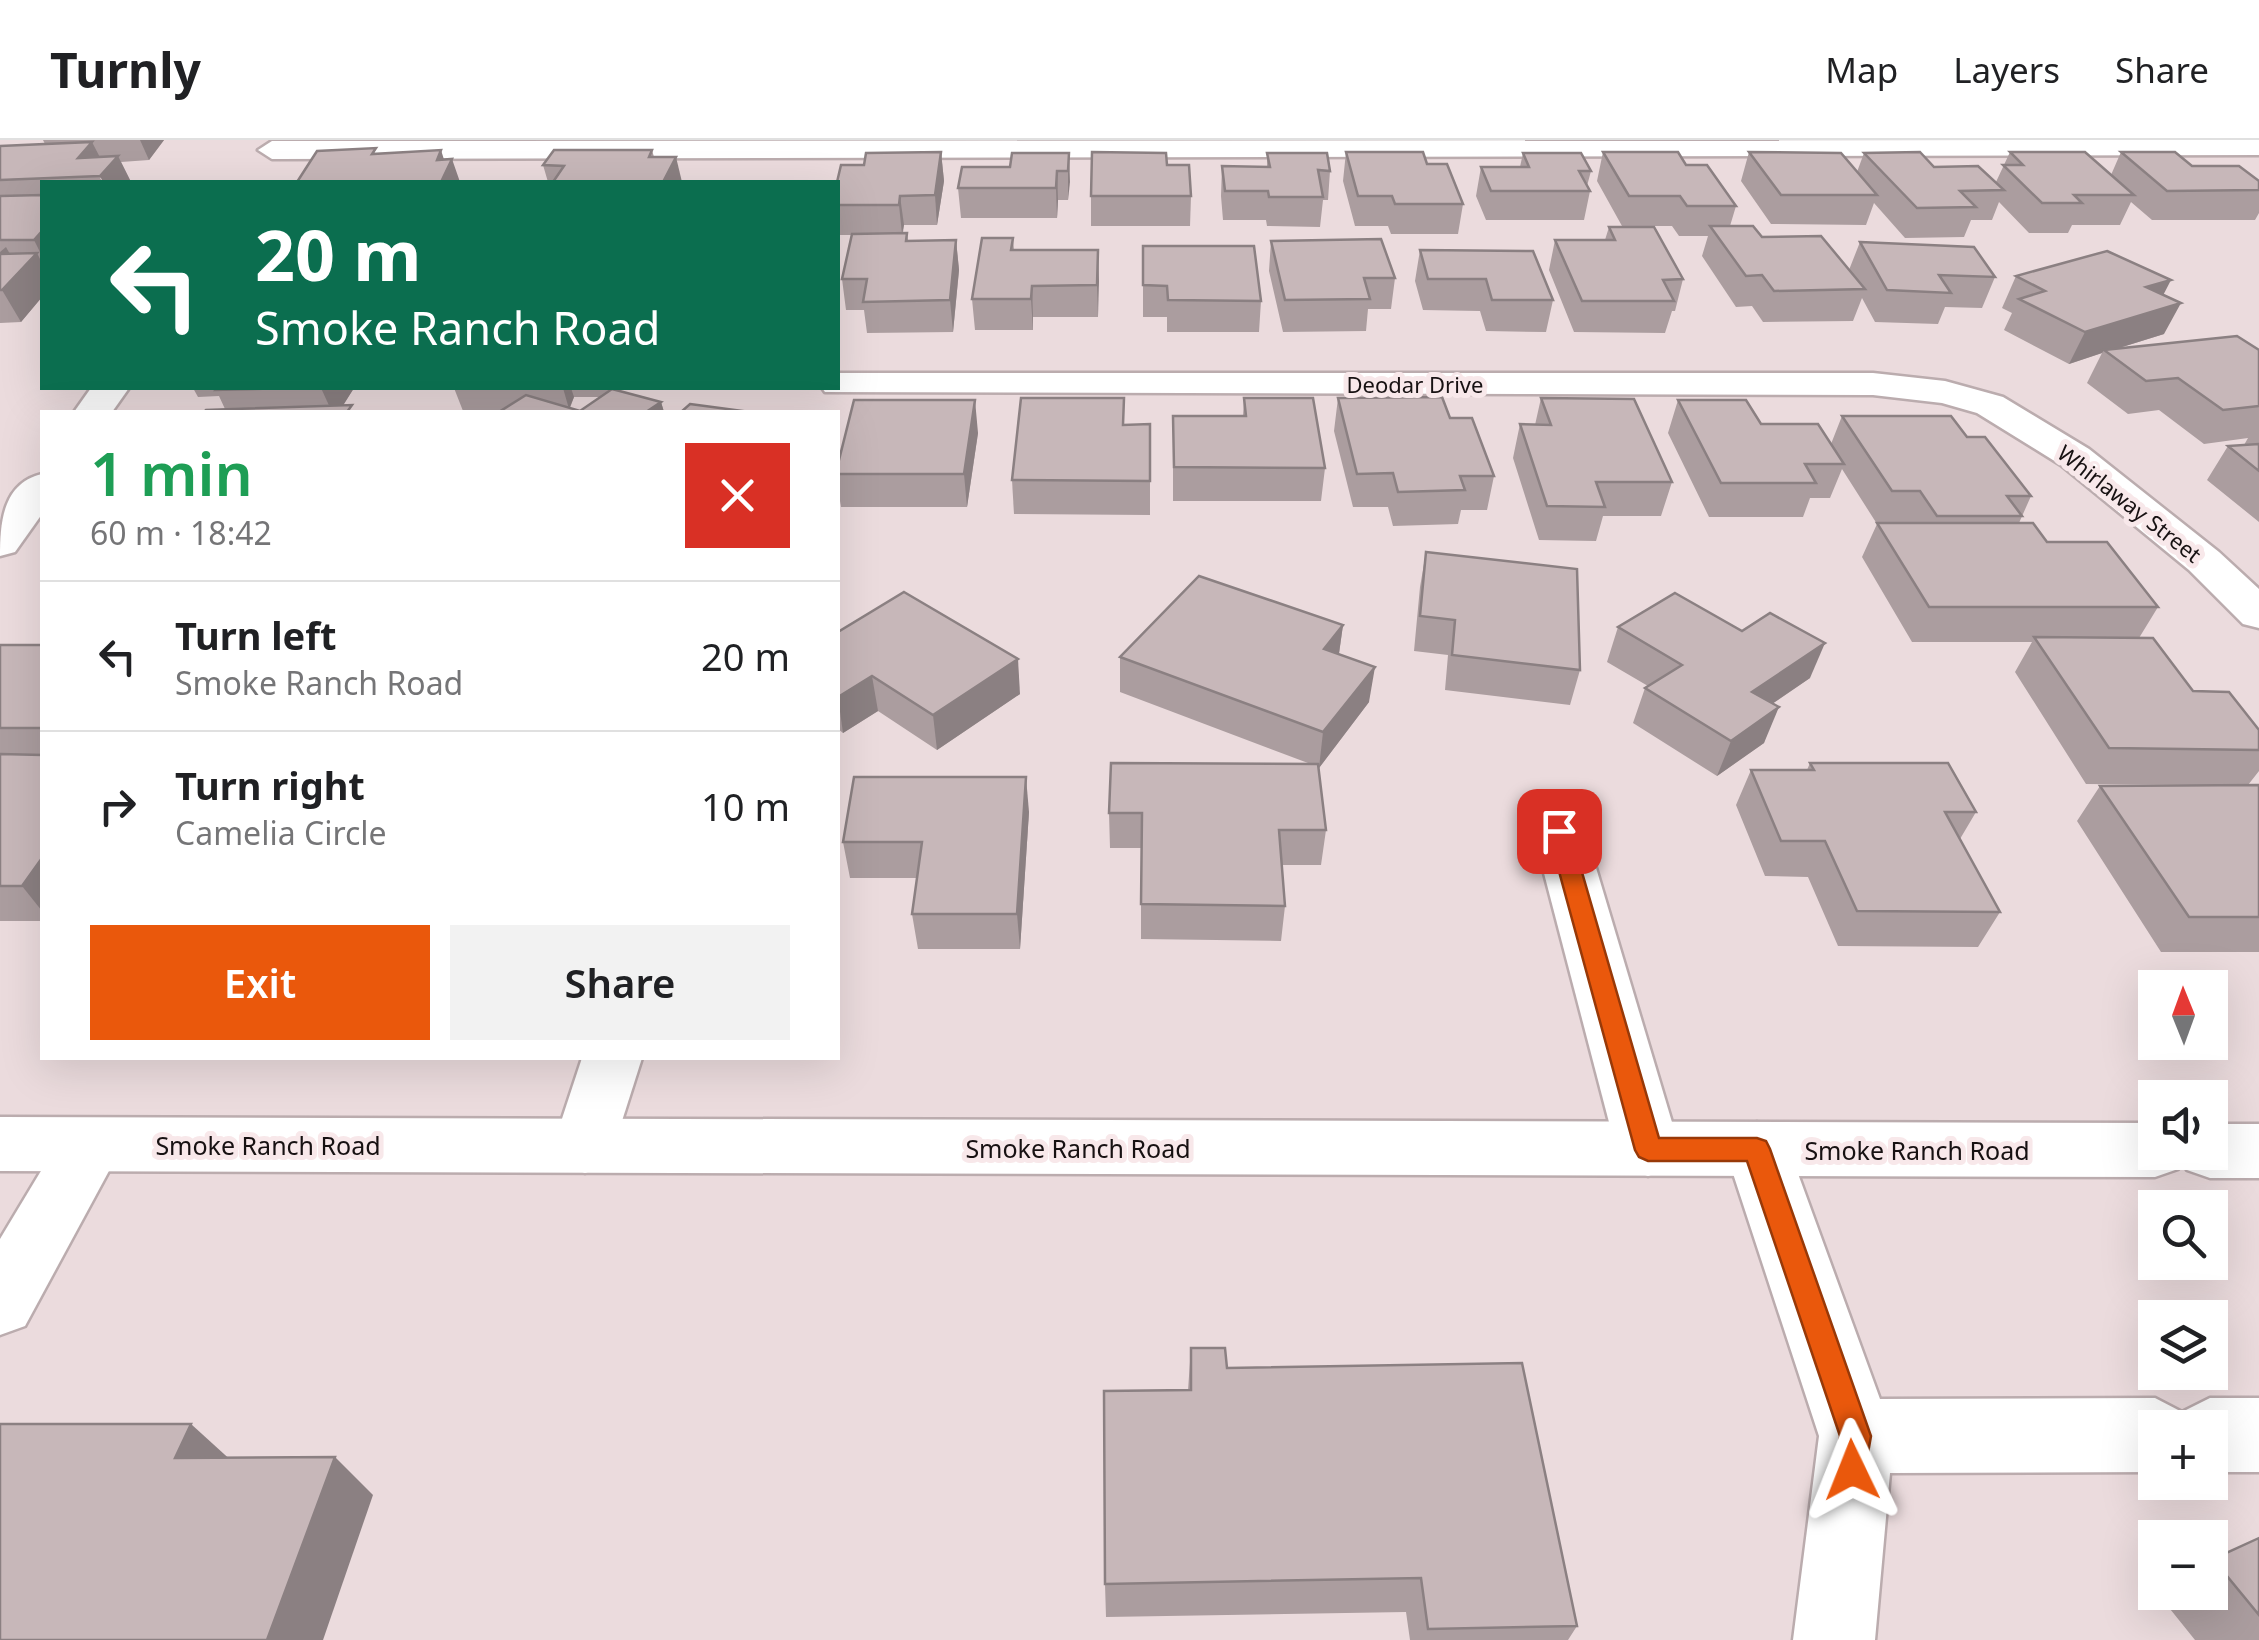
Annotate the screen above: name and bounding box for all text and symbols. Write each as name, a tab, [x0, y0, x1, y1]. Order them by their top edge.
text: Turnly	[50, 37, 201, 102]
text: Map	[1825, 46, 1898, 93]
text: Layers	[1953, 46, 2060, 93]
text: Share	[2115, 46, 2209, 93]
text: 20 m	[255, 206, 422, 302]
icon: left	[90, 220, 220, 350]
text: Smoke Ranch Road	[255, 297, 660, 358]
street label: Deodar Drive	[1347, 369, 1483, 399]
text: 1 min	[90, 432, 253, 514]
street label: Whirlaway Street	[2052, 437, 2208, 569]
button: close	[685, 443, 790, 548]
text: 60 m · 18:42	[90, 511, 272, 554]
text: Turn left	[175, 609, 337, 661]
icon: left	[90, 629, 145, 684]
text: 20 m	[701, 630, 790, 682]
text: Smoke Ranch Road	[175, 661, 463, 704]
text: Turn right	[175, 759, 365, 811]
icon: right	[90, 779, 145, 834]
text: 10 m	[701, 780, 790, 832]
pin	[1517, 789, 1602, 874]
icon: arrive	[1532, 804, 1587, 859]
text: Camelia Circle	[175, 811, 387, 854]
button: Exit	[90, 925, 430, 1040]
button: Share	[450, 925, 790, 1040]
north arrow	[2138, 970, 2228, 1060]
map controls	[2138, 970, 2228, 1610]
button: sound	[2138, 1080, 2228, 1170]
street label: Smoke Ranch Road	[155, 1128, 381, 1162]
street label: Smoke Ranch Road	[965, 1131, 1191, 1165]
street label: Smoke Ranch Road	[1804, 1133, 2030, 1167]
button: search	[2138, 1190, 2228, 1280]
button: layers	[2138, 1300, 2228, 1390]
button: +	[2138, 1410, 2228, 1500]
position arrow	[1800, 1418, 1904, 1522]
button: −	[2138, 1520, 2228, 1610]

